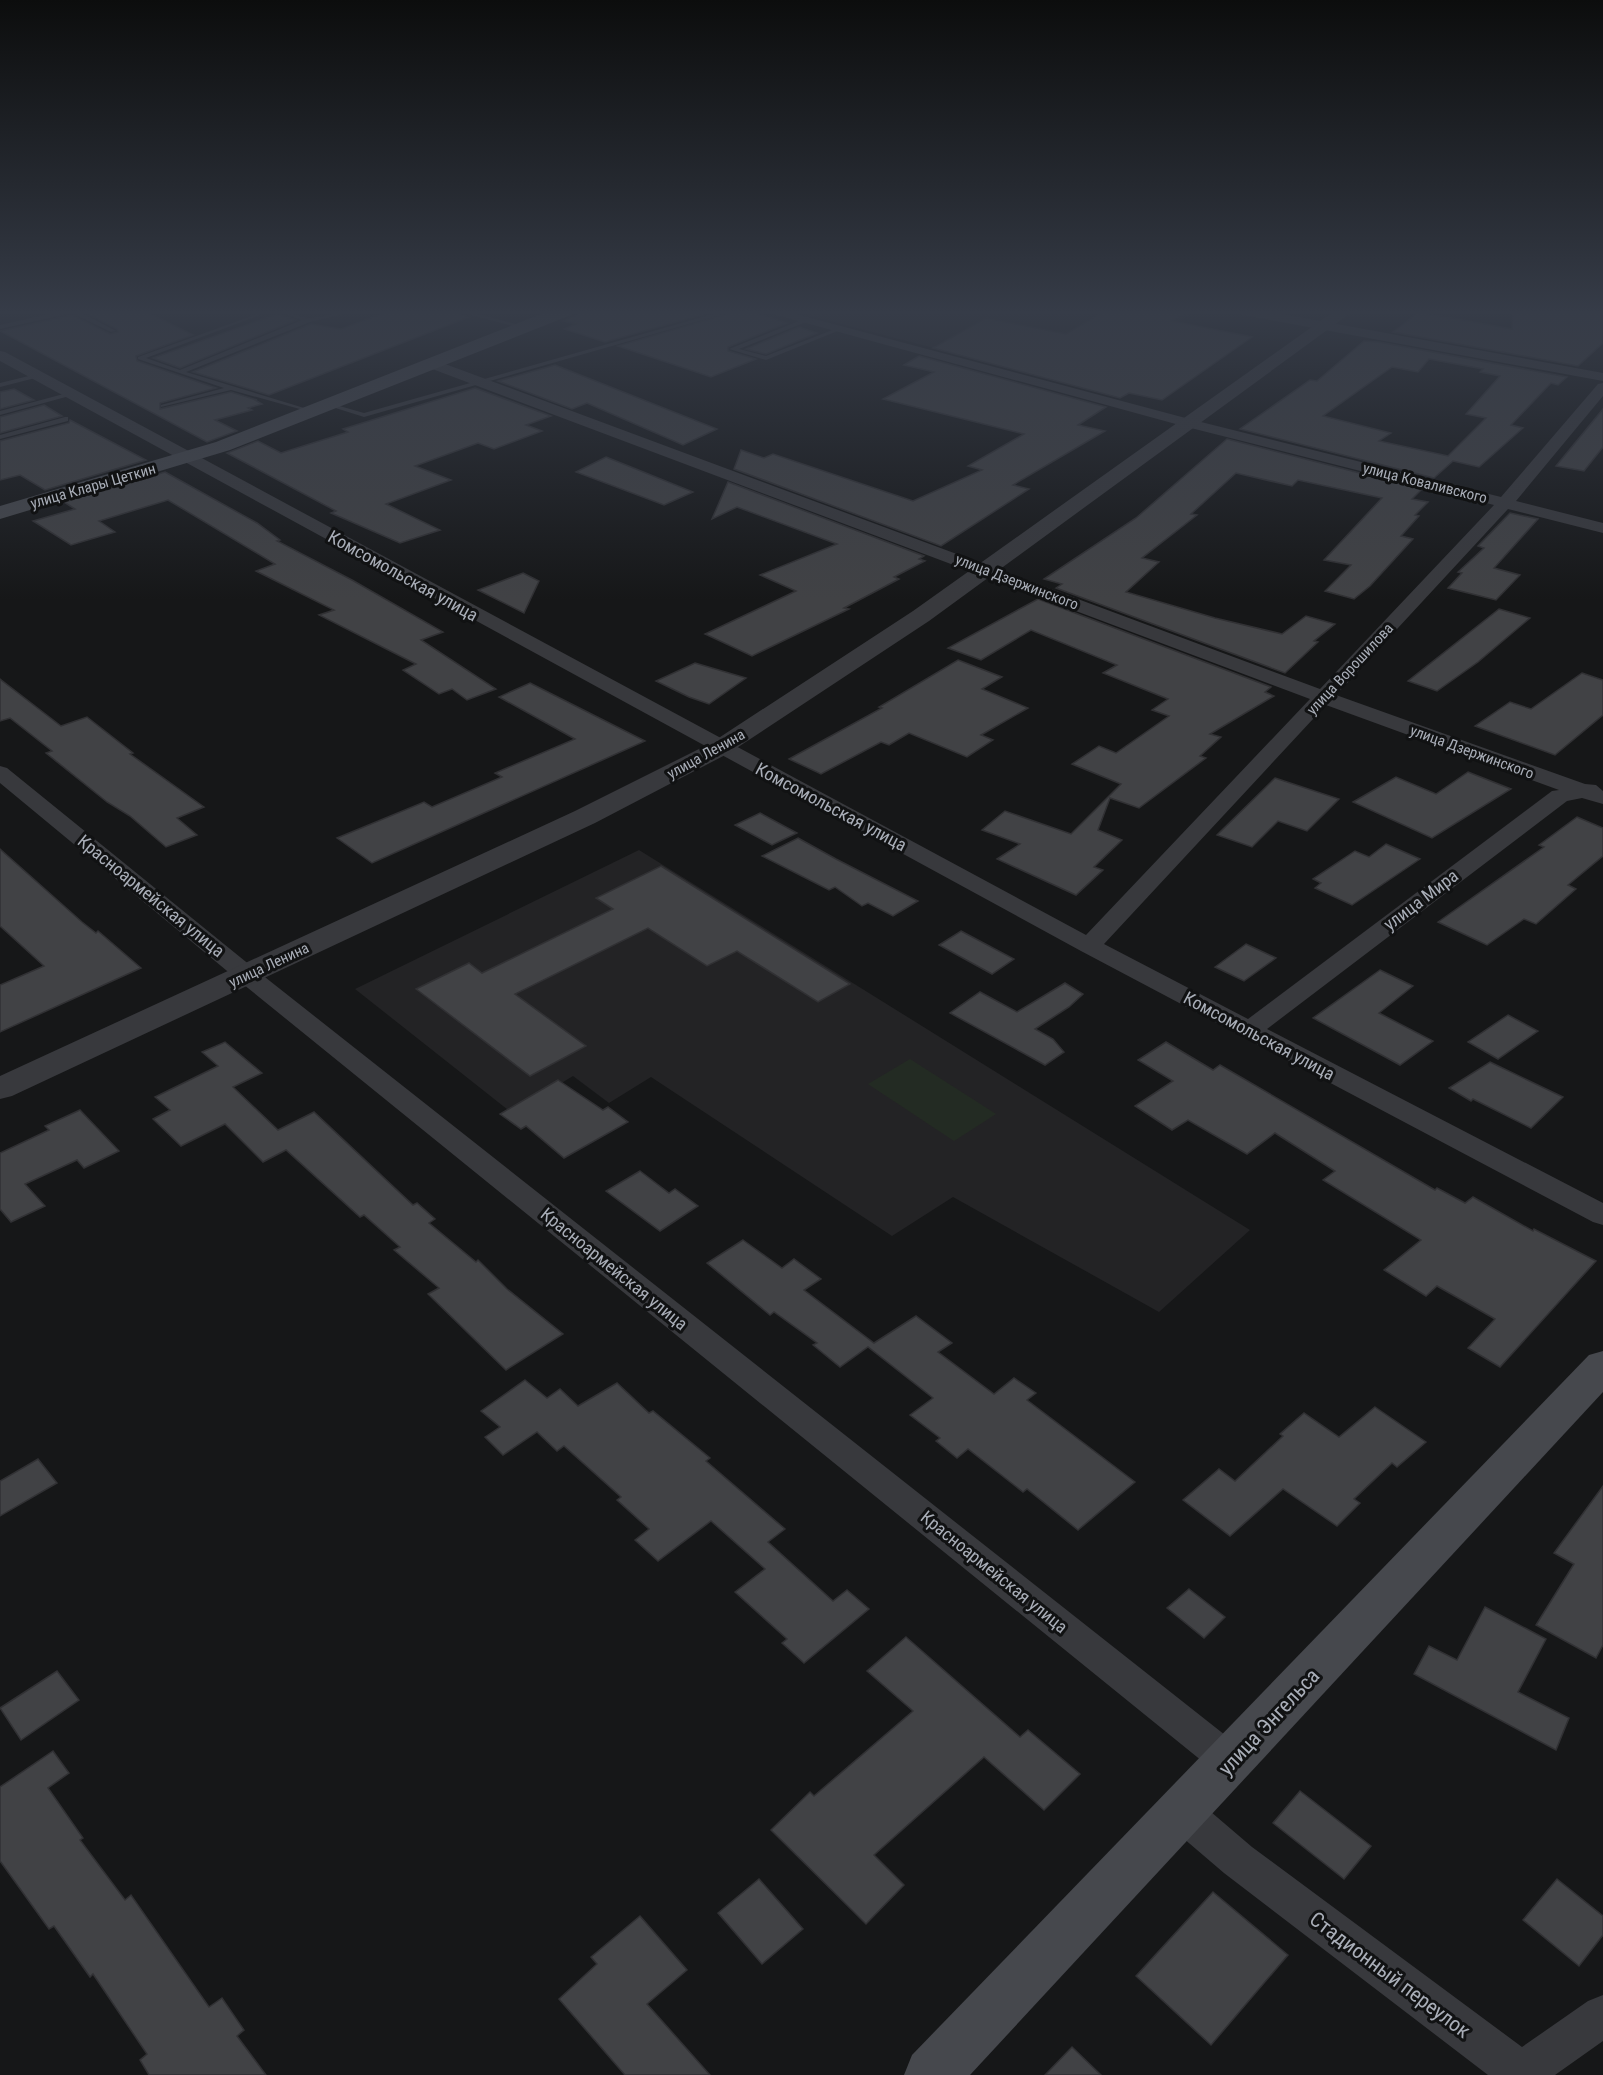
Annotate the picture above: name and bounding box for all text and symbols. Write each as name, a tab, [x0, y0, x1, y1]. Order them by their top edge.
street label: улица Коваливского	[1361, 459, 1489, 507]
street label: улица Клары Цеткин	[28, 460, 158, 512]
street label: Комсомольская улица	[325, 526, 482, 626]
street label: улица Дзержинского	[953, 550, 1081, 614]
street label: улица Ворошилова	[1303, 620, 1397, 718]
street label: улица Дзержинского	[1408, 721, 1536, 783]
street label: улица Ленина	[664, 725, 748, 783]
street label: Комсомольская улица	[752, 758, 910, 855]
street label: Красноармейская улица	[74, 830, 229, 961]
street label: улица Мира	[1379, 865, 1462, 934]
street label: улица Ленина	[226, 939, 312, 991]
street label: Комсомольская улица	[1180, 987, 1338, 1084]
street label: Красноармейская улица	[537, 1203, 692, 1334]
street label: Красноармейская улица	[917, 1506, 1072, 1637]
street label: улица Энгельса	[1214, 1664, 1324, 1780]
street label: Стадионный переулок	[1305, 1907, 1475, 2043]

